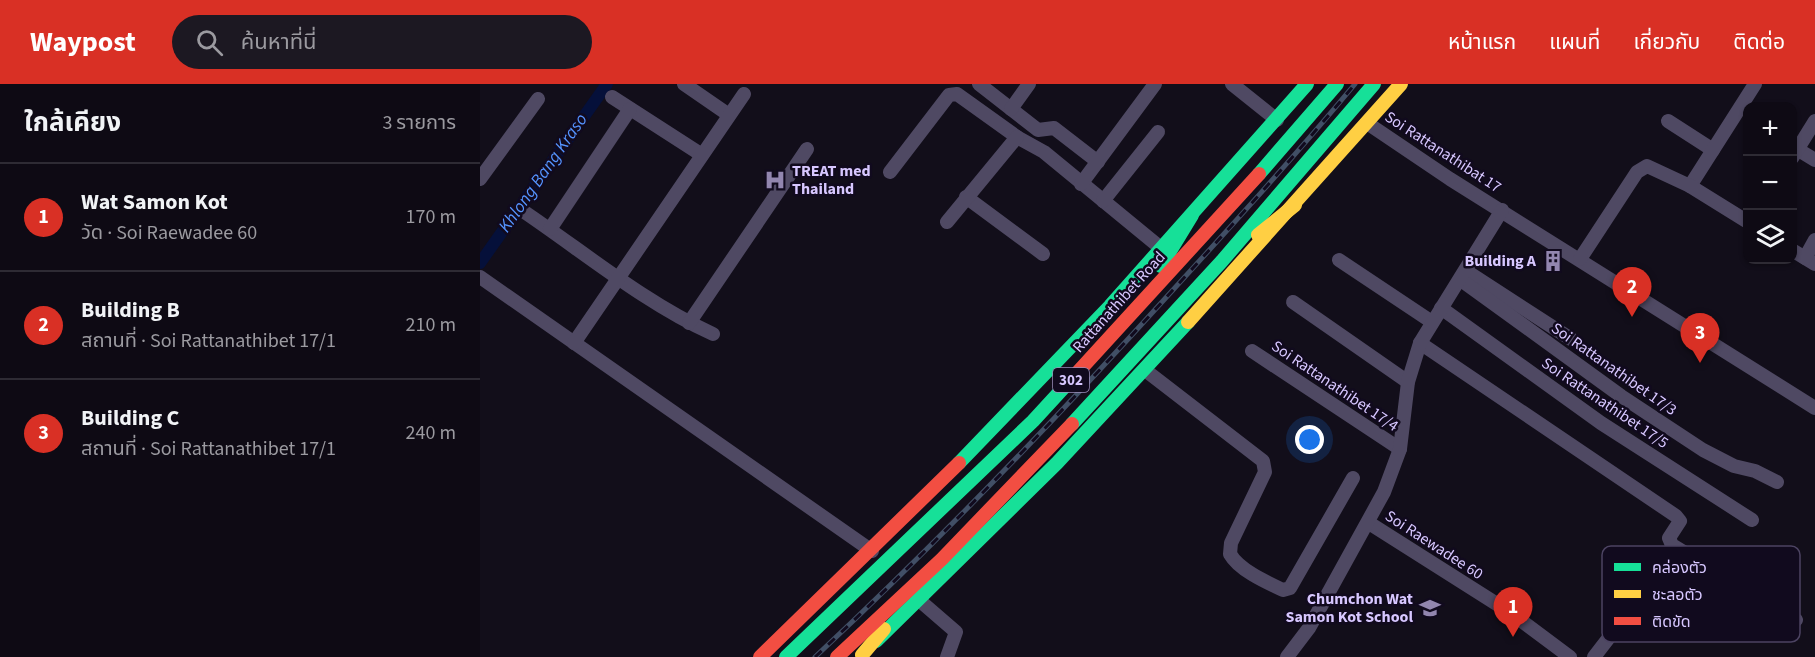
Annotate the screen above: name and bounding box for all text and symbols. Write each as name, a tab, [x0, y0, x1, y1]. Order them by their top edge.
search box	[172, 15, 592, 69]
text: Waypost	[30, 22, 136, 62]
icon: search	[193, 26, 226, 59]
text: ค้นหาที่นี่	[241, 26, 317, 58]
text: หน้าแรก	[1448, 27, 1516, 57]
text: แผนที่	[1549, 27, 1600, 57]
text: เกี่ยวกับ	[1633, 27, 1700, 57]
text: ติดต่อ	[1733, 27, 1785, 57]
map controls	[1743, 102, 1797, 264]
button: +	[1743, 102, 1797, 156]
text: ใกล้เคียง	[24, 104, 121, 141]
street label: Soi Rattanathibat 17	[1380, 106, 1506, 198]
water label: Khlong Bang Kraso	[493, 108, 593, 238]
text: 3 รายการ	[382, 109, 456, 137]
button: −	[1743, 156, 1797, 210]
place label: TREAT med Thailand	[792, 160, 871, 200]
hospital icon: TREAT med Thailand	[763, 168, 787, 192]
text: Wat Samon Kot	[81, 186, 228, 218]
text: 1	[38, 203, 49, 231]
text: 170 m	[406, 203, 456, 231]
button: layers	[1743, 210, 1797, 264]
text: วัด · Soi Raewadee 60	[81, 219, 257, 247]
street label: Rattanathibet Road	[1068, 247, 1170, 357]
building icon: Building A	[1541, 249, 1565, 273]
place label: Building A	[1465, 250, 1537, 272]
pin: 2	[1612, 268, 1652, 317]
text: Building B	[81, 294, 180, 326]
text: 2	[38, 311, 49, 339]
text: 210 m	[406, 311, 456, 339]
pin: 3	[1680, 314, 1720, 363]
street label: Soi Rattanathibet 17/3	[1547, 317, 1681, 421]
text: สถานที่ · Soi Rattanathibet 17/1	[81, 327, 336, 355]
street label: Soi Rattanathibet 17/4	[1267, 335, 1403, 437]
street label: Soi Rattanathibet 17/5	[1537, 352, 1673, 454]
road number: 302	[1053, 368, 1089, 392]
text: Building C	[81, 402, 179, 434]
text: 3	[38, 419, 49, 447]
text: 240 m	[406, 419, 456, 447]
your location	[1295, 425, 1324, 454]
text: สถานที่ · Soi Rattanathibet 17/1	[81, 435, 336, 463]
street label: Soi Raewadee 60	[1381, 505, 1487, 585]
legend	[1602, 546, 1800, 642]
text: คล่องตัว	[1652, 557, 1707, 579]
text: ชะลอตัว	[1652, 584, 1703, 606]
place label: Chumchon Wat Samon Kot School	[1286, 588, 1413, 628]
pin: 1	[1494, 588, 1532, 637]
school or university icon: Chumchon Wat Samon Kot School	[1418, 596, 1442, 620]
text: ติดขัด	[1652, 611, 1691, 633]

